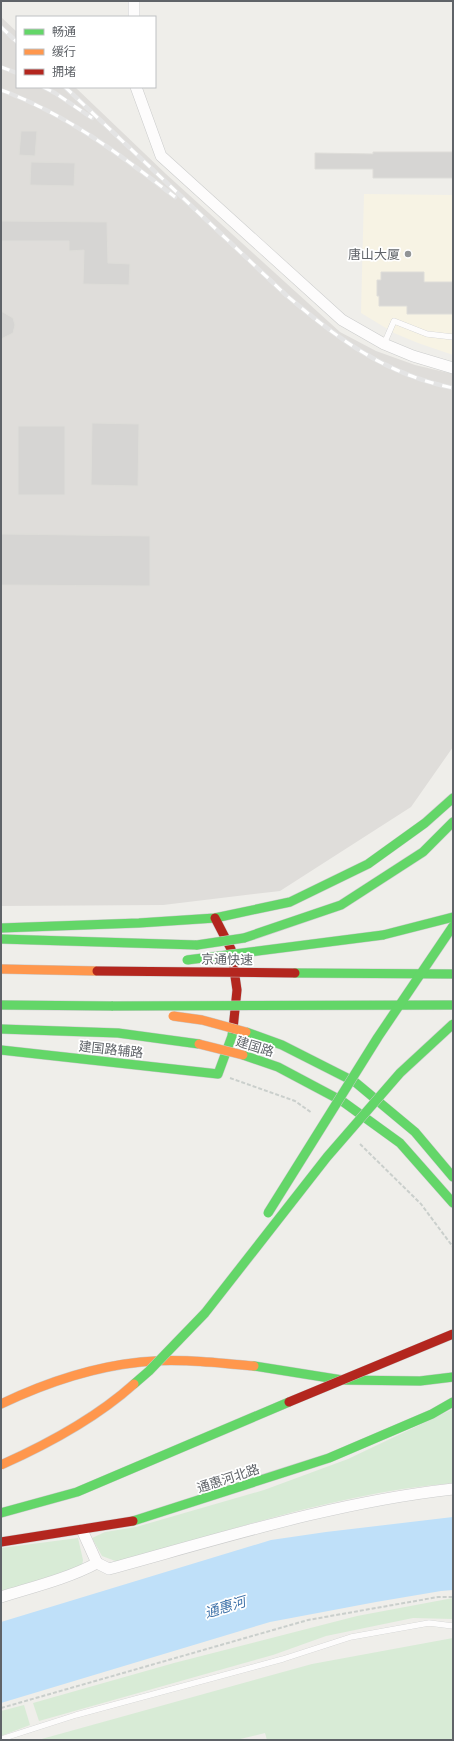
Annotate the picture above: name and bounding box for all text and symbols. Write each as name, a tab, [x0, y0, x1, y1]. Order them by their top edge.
legend	[16, 16, 156, 88]
text: 畅通	[52, 23, 76, 40]
text: 缓行	[52, 43, 76, 60]
text: 拥堵	[52, 63, 76, 80]
place label: 唐山大厦	[348, 245, 400, 264]
marker: 唐山大厦	[403, 249, 413, 259]
street label: 京通快速	[201, 950, 253, 969]
street label: 建国路	[233, 1032, 276, 1061]
street label: 建国路辅路	[78, 1037, 144, 1062]
street label: 通惠河北路	[194, 1459, 262, 1498]
water label: 通惠河	[202, 1590, 251, 1623]

